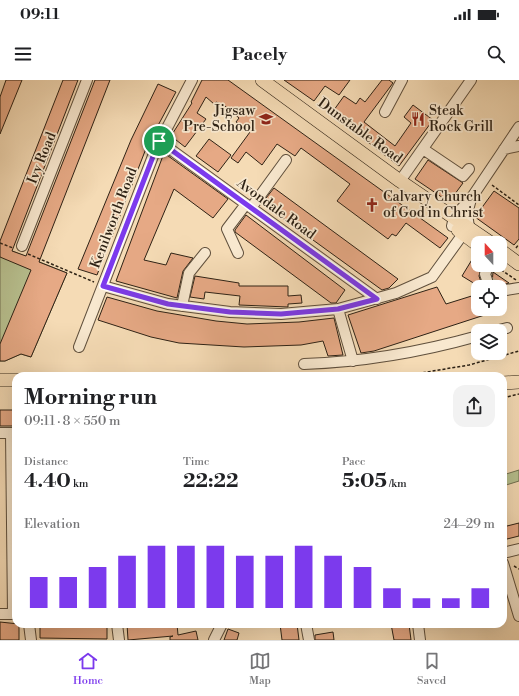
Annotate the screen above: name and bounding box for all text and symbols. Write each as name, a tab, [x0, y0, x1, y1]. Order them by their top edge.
text: 09:11	[20, 5, 59, 24]
icon: menu	[12, 43, 34, 65]
text: Pacely	[232, 43, 287, 66]
icon: search	[485, 43, 507, 65]
street label: Dunstable Road	[314, 94, 406, 168]
place label: Jigsaw Pre-School	[183, 102, 255, 136]
place label: Steak Rock Grill	[429, 102, 493, 136]
school or university icon: Jigsaw Pre-School	[258, 111, 274, 127]
restaurant icon: Steak Rock Grill	[410, 111, 426, 127]
pin	[142, 124, 176, 158]
street label: Ivy Road	[23, 129, 61, 187]
icon: arrive	[148, 130, 170, 152]
street label: Kenilworth Road	[86, 165, 142, 271]
street label: Avondale Road	[232, 174, 319, 244]
place label: Calvary Church of God in Christ	[383, 188, 484, 222]
church icon: Calvary Church of God in Christ	[364, 197, 380, 213]
north arrow	[471, 236, 507, 272]
map controls	[471, 236, 507, 360]
button: locate	[471, 280, 507, 316]
button: layers	[471, 324, 507, 360]
text: Morning run	[24, 384, 157, 411]
button: share	[453, 385, 495, 427]
text: 09:11 · 8 × 550 m	[24, 413, 120, 429]
text: Distance	[24, 455, 68, 469]
text: Time	[183, 455, 210, 469]
text: Pace	[342, 455, 366, 469]
text: 4.40	[24, 469, 71, 494]
text: 22:22	[183, 469, 238, 494]
text: 5:05	[342, 469, 387, 494]
text: km	[71, 477, 88, 491]
text: /km	[387, 477, 407, 491]
text: Elevation	[24, 516, 80, 532]
text: 24–29 m	[443, 516, 495, 532]
tab: Home	[73, 650, 103, 688]
tab: Map	[249, 650, 271, 688]
tab: Saved	[417, 650, 446, 688]

